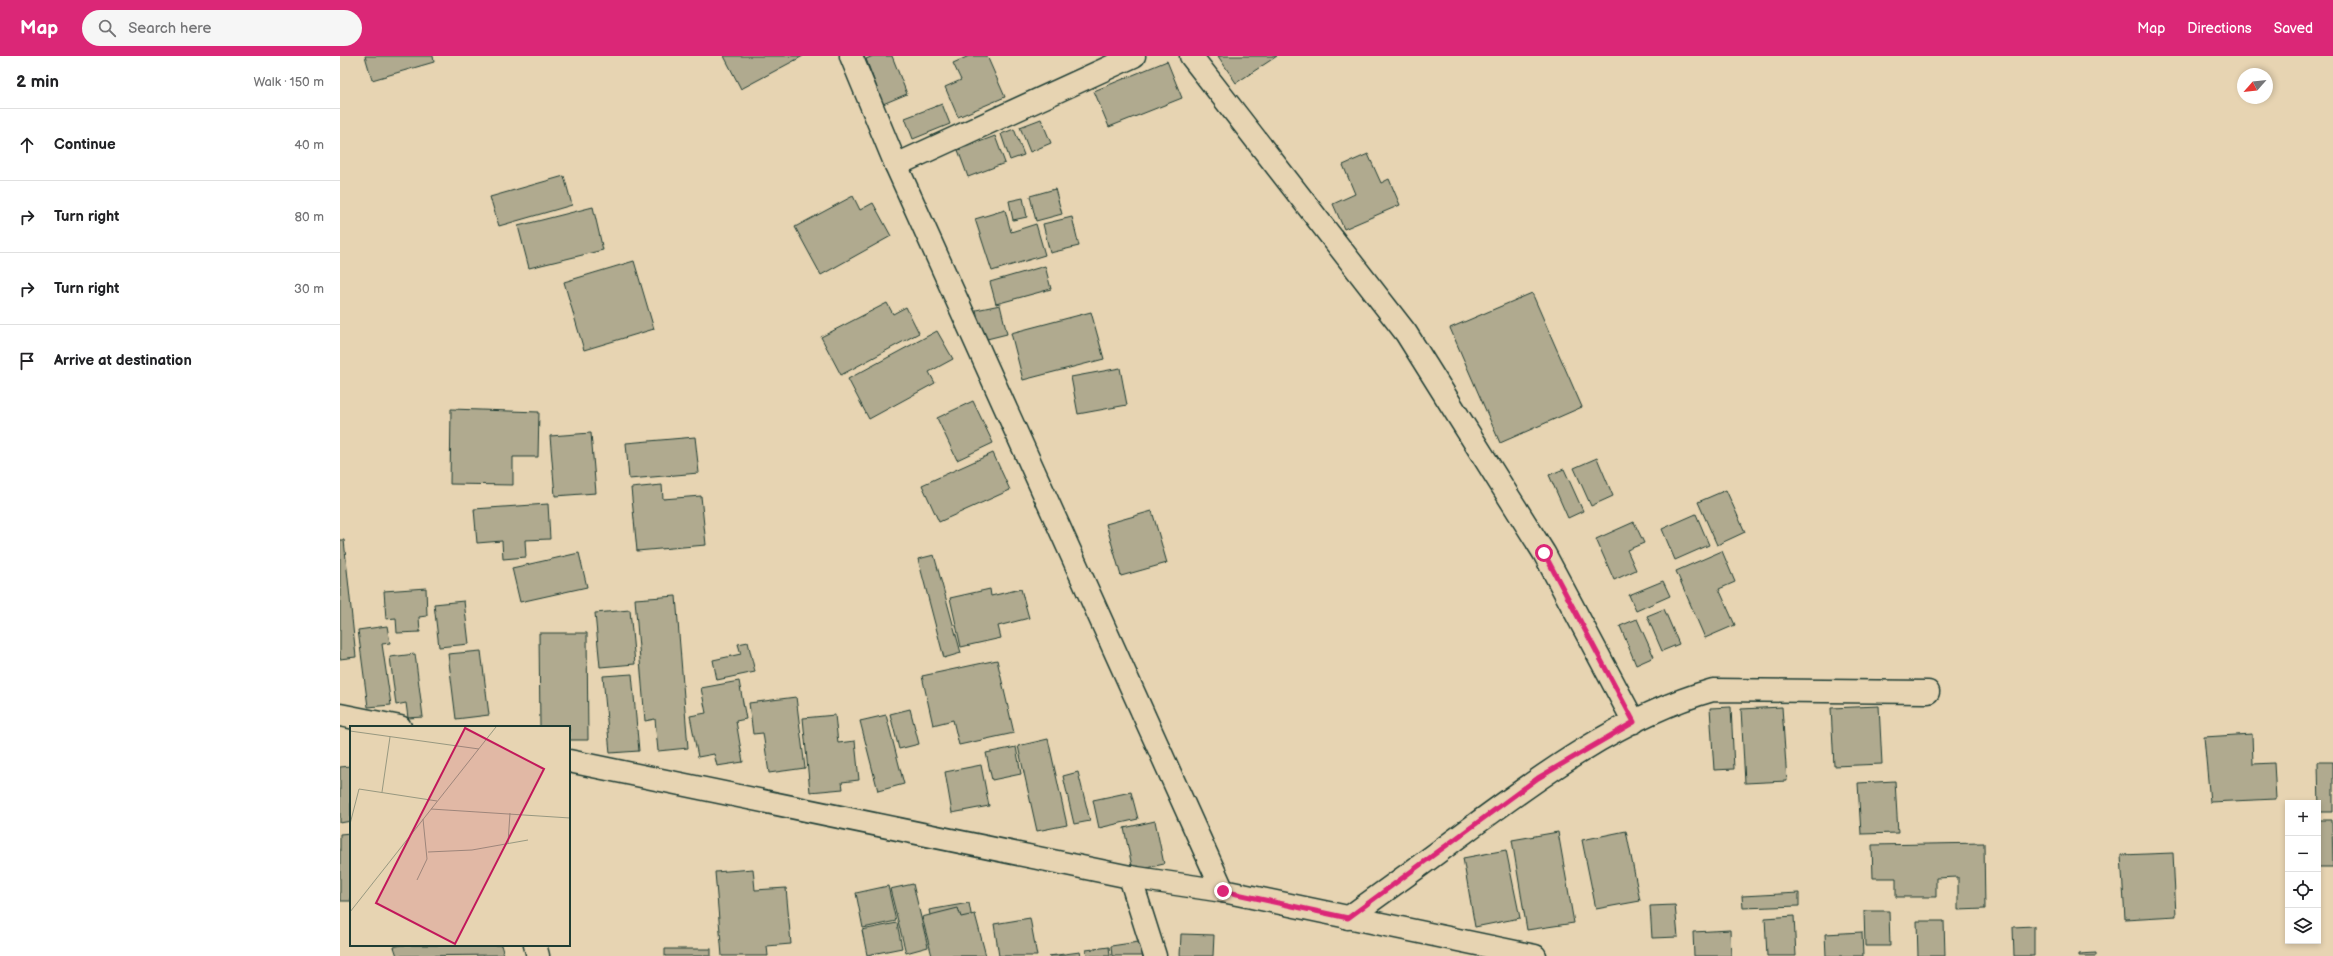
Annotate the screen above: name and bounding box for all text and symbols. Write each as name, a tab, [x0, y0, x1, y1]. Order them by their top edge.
search box	[82, 10, 362, 46]
text: Map	[20, 17, 58, 40]
icon: search	[96, 17, 118, 39]
text: Search here	[128, 19, 211, 38]
text: Map	[2137, 20, 2165, 37]
text: Directions	[2187, 20, 2252, 37]
text: Saved	[2274, 20, 2313, 37]
north arrow	[2237, 68, 2273, 104]
text: 2 min	[16, 72, 59, 92]
text: Walk · 150 m	[253, 74, 324, 90]
icon: ahead	[16, 134, 38, 156]
text: Continue	[54, 135, 116, 154]
text: 40 m	[294, 137, 324, 153]
icon: right	[16, 206, 38, 228]
text: Turn right	[54, 207, 119, 226]
text: 80 m	[295, 209, 324, 225]
icon: right	[16, 278, 38, 300]
text: Turn right	[54, 279, 119, 298]
text: 30 m	[294, 281, 324, 297]
icon: arrive	[16, 350, 38, 372]
text: Arrive at destination	[54, 351, 192, 370]
route start	[1535, 544, 1553, 562]
inset map	[350, 726, 570, 946]
map controls	[2285, 800, 2321, 944]
button: +	[2285, 800, 2321, 836]
button: −	[2285, 836, 2321, 872]
button: locate	[2285, 872, 2321, 908]
route end	[1214, 882, 1232, 900]
button: layers	[2285, 908, 2321, 944]

